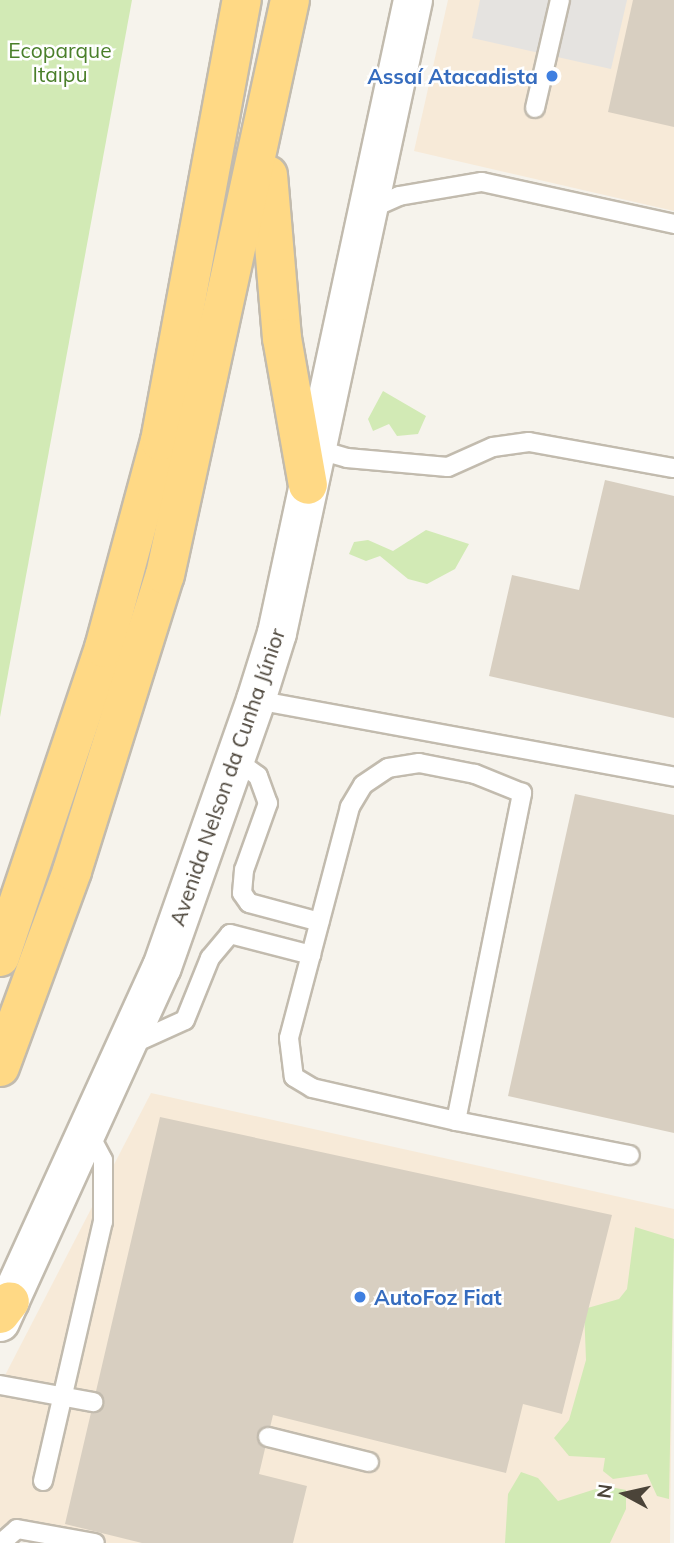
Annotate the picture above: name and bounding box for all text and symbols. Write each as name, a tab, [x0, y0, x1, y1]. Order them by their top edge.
park label: Ecoparque Itaipu	[8, 37, 112, 87]
place label: Assaí Atacadista	[367, 63, 538, 89]
marker: Assaí Atacadista	[544, 68, 560, 84]
street label: Avenida Nelson da Cunha Júnior	[164, 625, 290, 929]
place label: AutoFoz Fiat	[374, 1284, 502, 1310]
marker: AutoFoz Fiat	[352, 1289, 368, 1305]
north arrow	[590, 1459, 660, 1529]
text: N	[591, 1482, 617, 1500]

